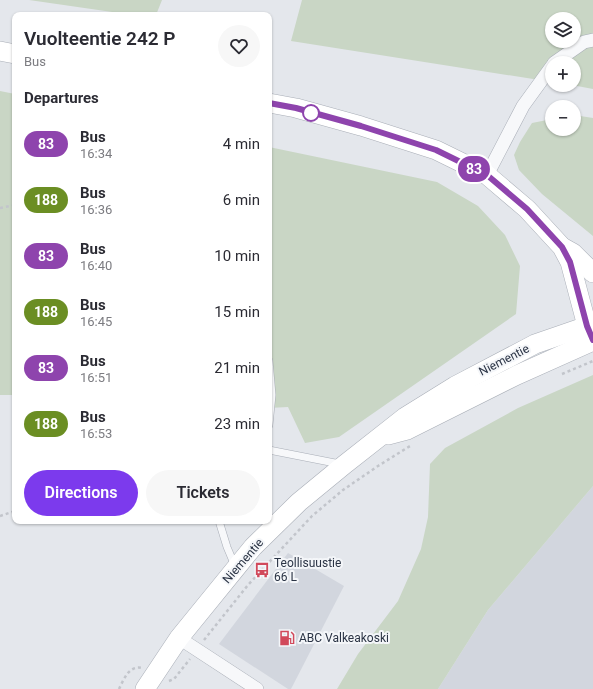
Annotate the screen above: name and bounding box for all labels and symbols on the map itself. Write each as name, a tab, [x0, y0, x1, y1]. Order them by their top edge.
unlabelled marker	[302, 104, 320, 122]
line badge: 83	[456, 156, 492, 182]
street label: Niementie	[477, 341, 531, 379]
street label: Niementie	[220, 536, 266, 586]
place label: Teollisuustie 66 L	[274, 556, 341, 584]
bus stop icon: Teollisuustie 66 L	[253, 561, 271, 579]
fuel station icon: ABC Valkeakoski	[278, 629, 296, 647]
place label: ABC Valkeakoski	[299, 631, 389, 645]

